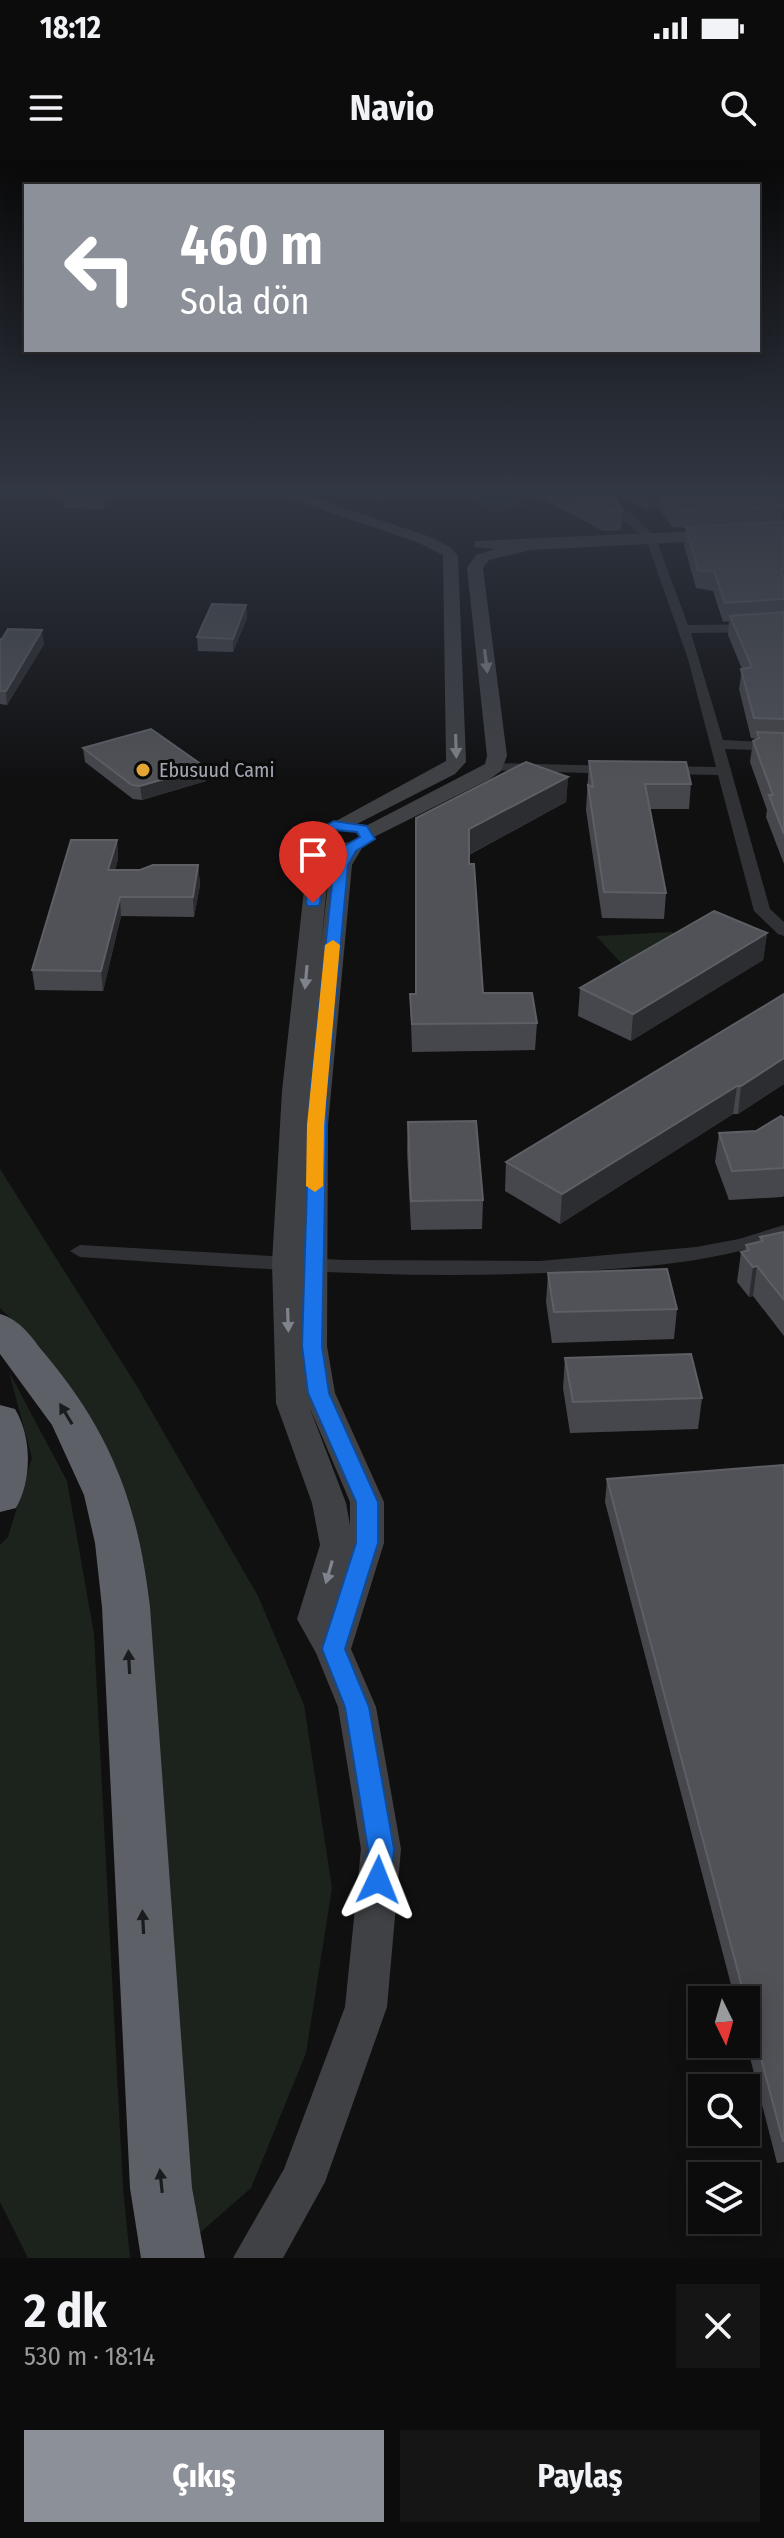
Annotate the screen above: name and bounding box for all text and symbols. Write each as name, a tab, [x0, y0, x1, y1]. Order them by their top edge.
text: 18:12	[40, 10, 101, 46]
icon: menu	[24, 86, 68, 130]
text: Navio	[350, 86, 434, 130]
icon: search	[716, 86, 760, 130]
text: 460 m	[180, 212, 323, 279]
icon: left	[48, 216, 152, 320]
text: Sola dön	[180, 280, 309, 324]
one-way arrow	[479, 649, 492, 674]
one-way arrow	[449, 734, 462, 759]
place label: Ebusuud Cami	[159, 758, 275, 782]
marker: Ebusuud Cami	[134, 761, 152, 779]
pin	[279, 821, 347, 903]
icon: arrive	[291, 833, 335, 877]
one-way arrow	[299, 965, 312, 990]
one-way arrow	[281, 1308, 294, 1333]
one-way arrow	[59, 1403, 73, 1425]
one-way arrow	[322, 1560, 335, 1584]
one-way arrow	[122, 1649, 135, 1674]
position arrow	[336, 1838, 420, 1922]
one-way arrow	[136, 1909, 149, 1934]
north arrow	[688, 1986, 760, 2058]
map controls	[688, 1986, 760, 2234]
button: search	[688, 2074, 760, 2146]
button: layers	[688, 2162, 760, 2234]
one-way arrow	[154, 2168, 167, 2193]
text: 2 dk	[24, 2282, 107, 2340]
button: close	[676, 2284, 760, 2368]
text: 530 m · 18:14	[24, 2341, 155, 2372]
button: Çıkış	[24, 2430, 384, 2522]
button: Paylaş	[400, 2430, 760, 2522]

